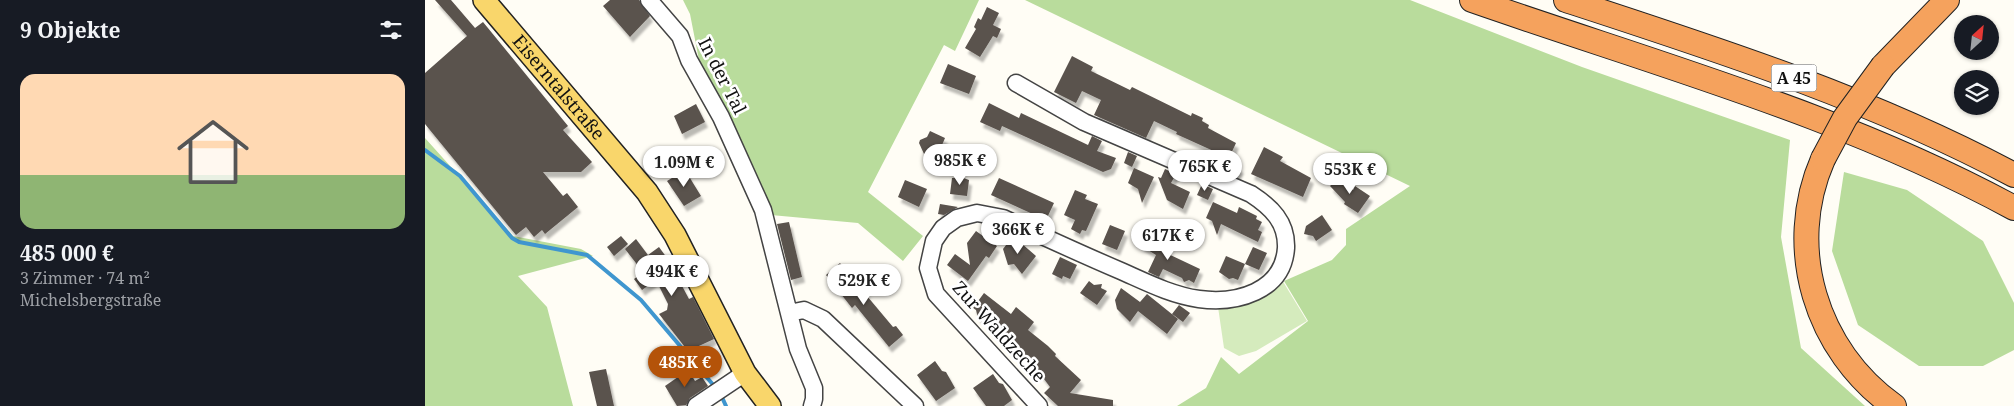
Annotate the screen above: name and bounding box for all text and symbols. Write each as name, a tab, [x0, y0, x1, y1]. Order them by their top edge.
north arrow	[1954, 15, 1999, 60]
map controls	[1954, 15, 1999, 115]
text: 9 Objekte	[20, 16, 121, 44]
icon: filters	[377, 16, 405, 44]
street label: Eiserntalstraße	[508, 29, 611, 145]
street label: In der Tal	[693, 33, 753, 118]
road number: A 45	[1771, 64, 1817, 92]
button: layers	[1954, 70, 1999, 115]
icon: home	[168, 107, 258, 197]
pin: 985K €	[919, 144, 1001, 186]
pin: 1.09M €	[638, 146, 730, 188]
text: 985K €	[934, 149, 986, 171]
pin: 765K €	[1164, 150, 1246, 192]
text: 1.09M €	[654, 151, 714, 173]
pin: 553K €	[1309, 152, 1391, 195]
text: 765K €	[1179, 155, 1231, 177]
text: 553K €	[1324, 158, 1376, 180]
pin: 366K €	[977, 212, 1059, 255]
text: 366K €	[992, 218, 1044, 240]
pin: 617K €	[1127, 218, 1209, 261]
text: 617K €	[1142, 224, 1194, 246]
text: 485 000 €	[20, 239, 114, 267]
pin: 494K €	[631, 254, 713, 297]
text: 494K €	[646, 260, 698, 282]
pin: 529K €	[823, 264, 905, 306]
text: 3 Zimmer · 74 m²	[20, 267, 150, 289]
text: 529K €	[838, 269, 890, 291]
street label: Zur Waldzeche	[948, 276, 1052, 387]
text: Michelsbergstraße	[20, 289, 161, 311]
pin: 485K €	[644, 346, 726, 388]
text: 485K €	[659, 351, 711, 373]

